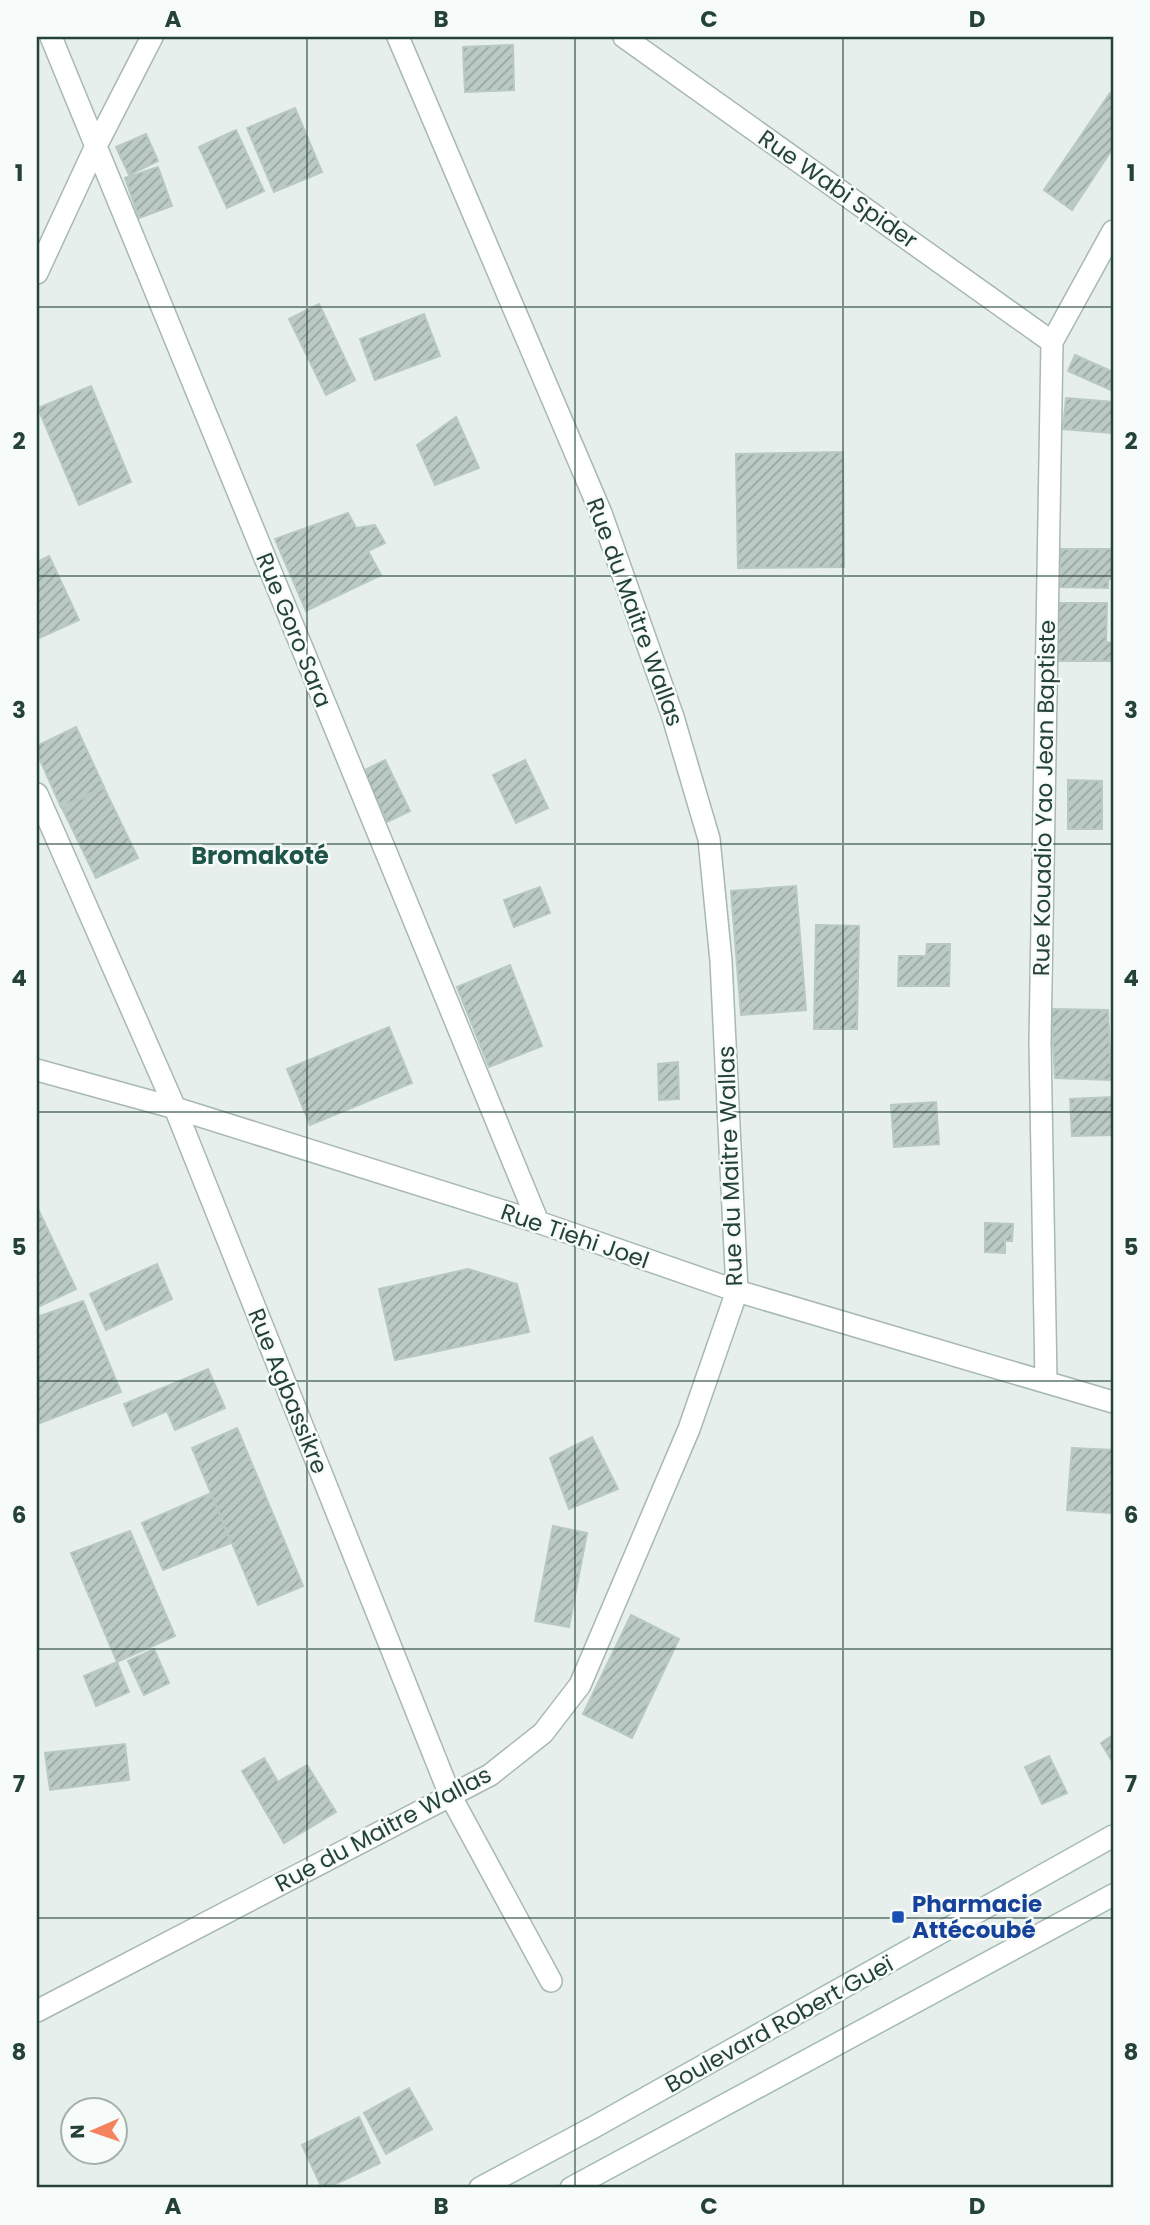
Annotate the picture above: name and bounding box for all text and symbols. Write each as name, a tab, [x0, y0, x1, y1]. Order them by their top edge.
text: A	[165, 3, 182, 35]
text: B	[433, 3, 449, 35]
text: C	[700, 3, 718, 35]
text: D	[969, 3, 985, 35]
street label: Rue Wabi Spider	[752, 122, 924, 256]
text: 1	[15, 157, 23, 189]
text: 1	[1127, 157, 1135, 189]
text: 2	[12, 425, 26, 457]
text: 2	[1124, 425, 1138, 457]
street label: Rue du Maitre Wallas	[579, 493, 691, 731]
street label: Rue Goro Sara	[248, 548, 340, 712]
street label: Rue Kouadio Yao Jean Baptiste	[1025, 619, 1063, 977]
text: 3	[12, 694, 26, 726]
text: 3	[1124, 694, 1138, 726]
district label: Bromakoté	[191, 839, 329, 872]
text: 4	[11, 962, 27, 994]
text: 4	[1123, 962, 1139, 994]
street label: Rue du Maitre Wallas	[710, 1045, 750, 1287]
street label: Rue Tiehi Joel	[497, 1196, 653, 1276]
text: 5	[12, 1231, 26, 1263]
text: 5	[1124, 1231, 1138, 1263]
street label: Rue Agbassikre	[240, 1304, 336, 1478]
text: 6	[12, 1499, 26, 1531]
text: 6	[1124, 1499, 1138, 1531]
street label: Rue du Maitre Wallas	[269, 1758, 497, 1900]
text: 7	[13, 1768, 25, 1800]
text: 7	[1125, 1768, 1137, 1800]
place label: Pharmacie Attécoubé	[912, 1888, 1042, 1946]
marker: Pharmacie Attécoubé	[890, 1909, 906, 1925]
street label: Boulevard Robert Gueï	[659, 1948, 899, 2100]
text: 8	[12, 2036, 26, 2068]
text: 8	[1124, 2036, 1138, 2068]
north arrow	[60, 2096, 130, 2166]
text: N	[64, 2124, 91, 2139]
text: A	[165, 2190, 182, 2222]
text: B	[433, 2190, 449, 2222]
text: C	[700, 2190, 718, 2222]
text: D	[969, 2190, 985, 2222]

